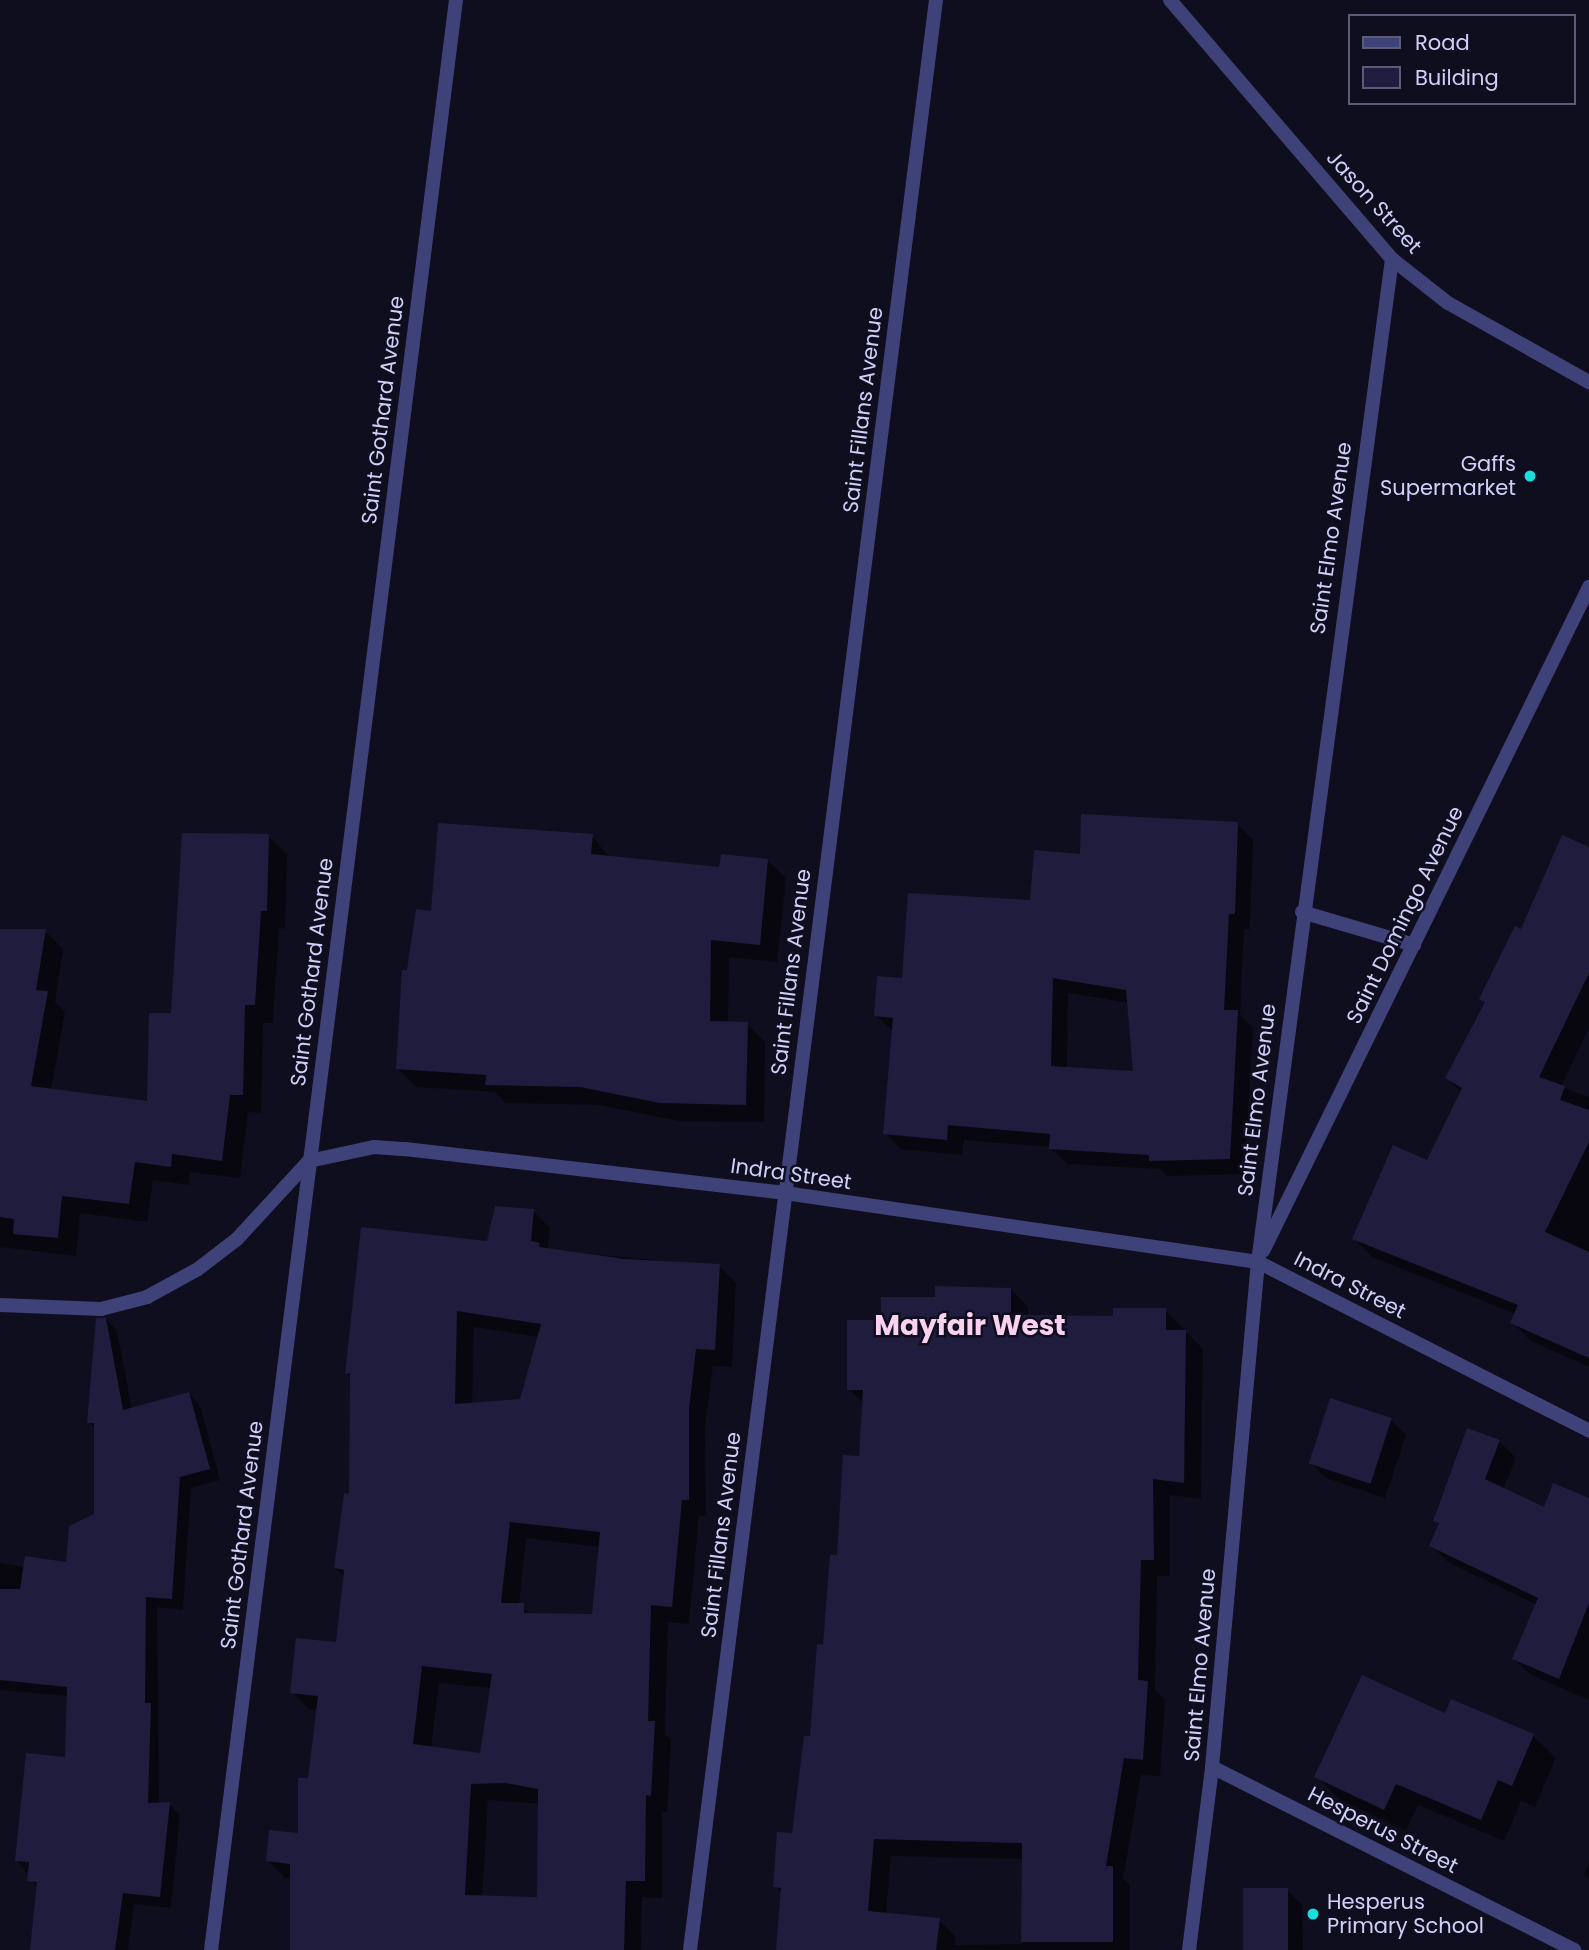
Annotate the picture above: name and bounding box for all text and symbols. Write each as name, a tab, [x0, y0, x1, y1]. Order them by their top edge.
legend	[1348, 14, 1575, 105]
text: Road	[1415, 28, 1470, 57]
text: Building	[1415, 63, 1499, 92]
street label: Jason Street	[1321, 145, 1427, 259]
street label: Saint Gothard Avenue	[356, 294, 410, 526]
street label: Saint Fillans Avenue	[838, 305, 888, 515]
street label: Saint Elmo Avenue	[1305, 440, 1357, 636]
place label: Gaffs Supermarket	[1380, 451, 1516, 501]
marker: Gaffs Supermarket	[1522, 468, 1538, 484]
street label: Saint Domingo Avenue	[1341, 802, 1469, 1028]
street label: Saint Gothard Avenue	[285, 856, 339, 1088]
street label: Saint Fillans Avenue	[766, 867, 816, 1077]
street label: Saint Elmo Avenue	[1233, 1002, 1281, 1198]
street label: Indra Street	[729, 1153, 853, 1195]
street label: Indra Street	[1290, 1246, 1410, 1324]
district label: Mayfair West	[874, 1309, 1066, 1343]
street label: Saint Gothard Avenue	[215, 1419, 269, 1651]
street label: Saint Fillans Avenue	[696, 1430, 746, 1640]
street label: Saint Elmo Avenue	[1179, 1567, 1221, 1763]
street label: Hesperus Street	[1304, 1781, 1462, 1879]
place label: Hesperus Primary School	[1327, 1889, 1484, 1939]
marker: Hesperus Primary School	[1305, 1906, 1321, 1922]

